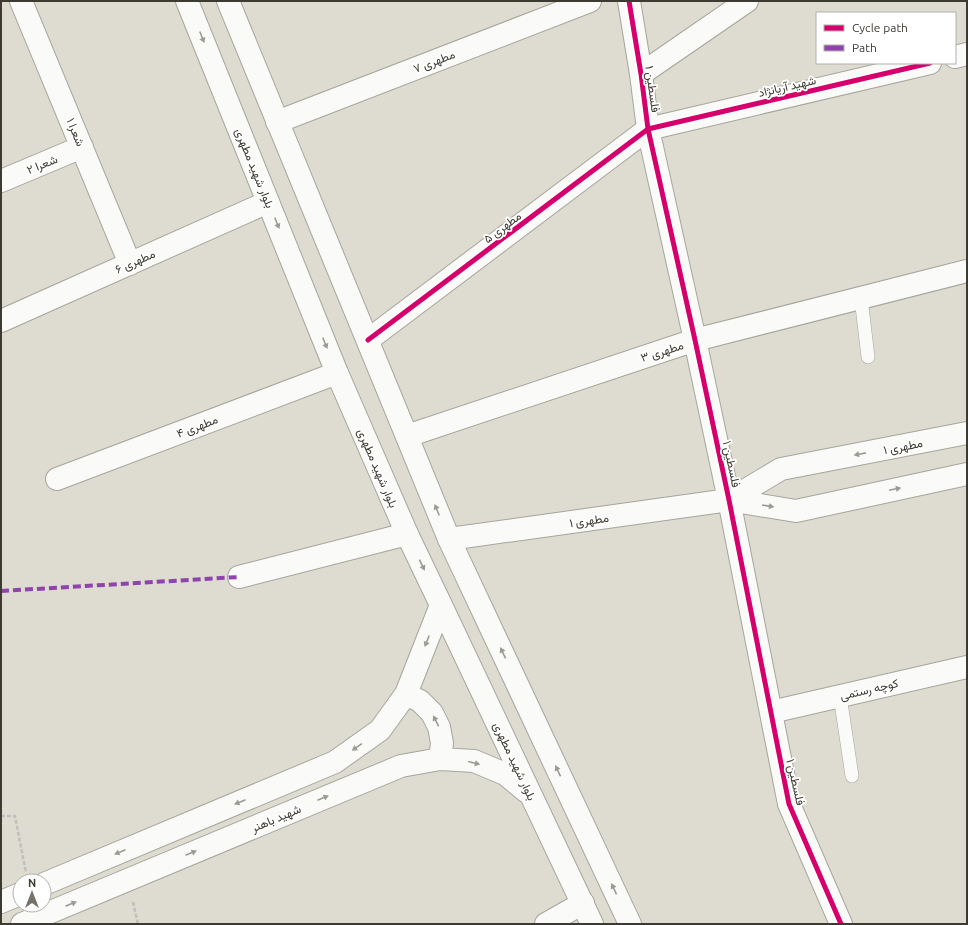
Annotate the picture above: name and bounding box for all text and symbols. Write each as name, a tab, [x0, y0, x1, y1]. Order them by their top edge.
legend	[816, 12, 956, 64]
text: Cycle path	[852, 21, 908, 34]
one-way arrow	[199, 32, 205, 43]
text: Path	[852, 41, 877, 54]
street label: مطهری ۷	[411, 47, 457, 77]
street label: فلسطین ۱	[641, 65, 663, 114]
street label: شهید آریانژاد	[757, 73, 818, 101]
street label: شعرا ۱	[62, 116, 88, 149]
street label: بلوار شهید مطهری	[231, 126, 277, 211]
street label: شعرا ۲	[25, 152, 60, 178]
street label: مطهری ۵	[481, 209, 524, 247]
one-way arrow	[274, 217, 280, 229]
street label: مطهری ۶	[113, 246, 158, 277]
one-way arrow	[322, 338, 328, 349]
street label: مطهری ۳	[639, 338, 686, 366]
street label: مطهری ۴	[175, 412, 220, 442]
street label: بلوار شهید مطهری	[354, 426, 401, 510]
street label: مطهری ۱	[882, 436, 924, 458]
street label: فلسطین ۱	[719, 440, 743, 489]
one-way arrow	[854, 451, 866, 457]
one-way arrow	[889, 486, 901, 492]
one-way arrow	[434, 503, 440, 515]
one-way arrow	[762, 503, 774, 509]
street label: مطهری ۱	[568, 511, 610, 531]
one-way arrow	[419, 559, 425, 571]
one-way arrow	[424, 635, 430, 646]
one-way arrow	[500, 648, 506, 659]
street label: کوچه رستمی	[839, 676, 900, 704]
one-way arrow	[433, 716, 439, 727]
street label: بلوار شهید مطهری	[489, 720, 539, 803]
one-way arrow	[352, 743, 362, 751]
street label: فلسطین ۱	[782, 758, 808, 807]
one-way arrow	[468, 760, 480, 766]
one-way arrow	[555, 765, 561, 777]
one-way arrow	[318, 795, 329, 801]
one-way arrow	[234, 799, 245, 805]
street label: شهید باهنر	[248, 802, 304, 836]
one-way arrow	[114, 849, 125, 855]
one-way arrow	[185, 850, 197, 856]
north arrow	[12, 873, 52, 913]
text: N	[28, 877, 36, 889]
one-way arrow	[611, 883, 617, 894]
one-way arrow	[65, 900, 77, 906]

